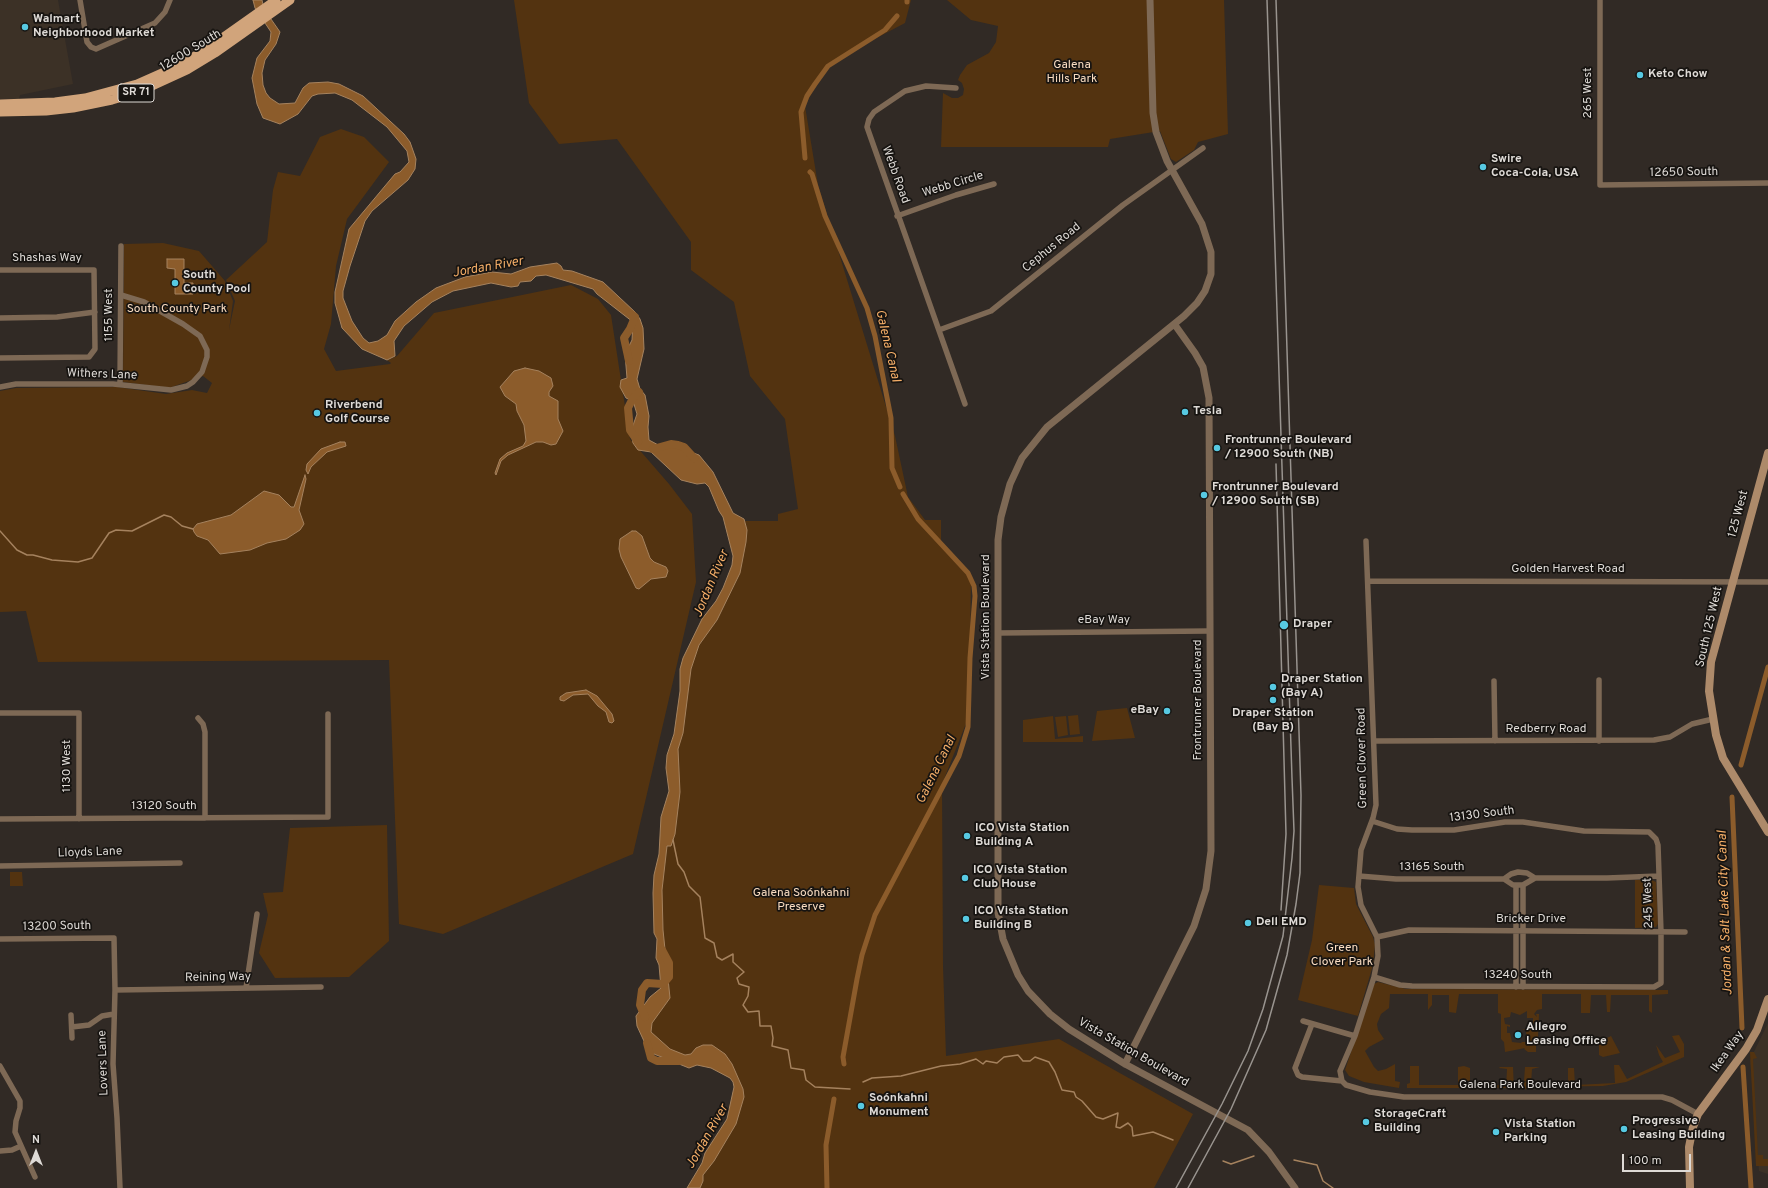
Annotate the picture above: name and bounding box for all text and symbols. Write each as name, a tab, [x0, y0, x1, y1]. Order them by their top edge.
place label: Walmart Neighborhood Market	[33, 13, 154, 41]
marker: Walmart Neighborhood Market	[20, 22, 30, 32]
street label: 12600 South	[158, 27, 224, 75]
park label: Galena Hills Park	[1047, 59, 1097, 87]
street label: 265 West	[1582, 68, 1596, 118]
place label: Keto Chow	[1648, 68, 1708, 82]
marker: Keto Chow	[1635, 70, 1645, 80]
road number: SR 71	[118, 84, 154, 102]
street label: Webb Road	[878, 144, 912, 206]
place label: Swire Coca-Cola, USA	[1491, 153, 1579, 181]
marker: Swire Coca-Cola, USA	[1478, 162, 1488, 172]
street label: 12650 South	[1650, 165, 1718, 181]
street label: Webb Circle	[921, 169, 985, 201]
street label: Cephus Road	[1020, 220, 1084, 276]
street label: Shashas Way	[12, 252, 82, 266]
water label: Jordan River	[451, 254, 525, 282]
place label: South County Pool	[183, 269, 250, 297]
marker: South County Pool	[170, 278, 180, 288]
street label: 1155 West	[103, 289, 117, 341]
park label: South County Park	[127, 303, 227, 317]
water label: Galena Canal	[871, 308, 903, 384]
street label: Withers Lane	[67, 367, 137, 383]
place label: Riverbend Golf Course	[325, 399, 390, 427]
place label: Tesla	[1193, 405, 1222, 419]
marker: Tesla	[1180, 407, 1190, 417]
marker: Riverbend Golf Course	[312, 408, 322, 418]
place label: Frontrunner Boulevard / 12900 South (NB)	[1225, 434, 1352, 462]
marker: Frontrunner Boulevard / 12900 South (NB)	[1212, 443, 1222, 453]
place label: Frontrunner Boulevard / 12900 South (SB)	[1212, 481, 1339, 509]
street label: 125 West	[1726, 489, 1752, 539]
marker: Frontrunner Boulevard / 12900 South (SB)	[1199, 490, 1209, 500]
water label: Jordan River	[691, 548, 733, 620]
street label: Vista Station Boulevard	[980, 554, 994, 680]
street label: Golden Harvest Road	[1511, 563, 1625, 577]
street label: South 125 West	[1694, 585, 1726, 669]
street label: eBay Way	[1078, 614, 1130, 628]
place label: Draper	[1293, 618, 1332, 632]
marker: Draper	[1278, 619, 1290, 631]
street label: Frontrunner Boulevard	[1192, 639, 1206, 761]
place label: Draper Station (Bay A)	[1281, 673, 1363, 701]
marker: Draper Station (Bay A)	[1268, 682, 1278, 692]
marker: Draper Station (Bay B)	[1268, 695, 1278, 705]
place label: eBay	[1131, 704, 1159, 718]
marker: eBay	[1162, 706, 1172, 716]
place label: Draper Station (Bay B)	[1232, 707, 1314, 735]
street label: Green Clover Road	[1355, 707, 1371, 809]
street label: Redberry Road	[1506, 723, 1586, 737]
water label: Galena Canal	[914, 733, 960, 807]
street label: 1130 West	[61, 740, 75, 792]
street label: 13120 South	[131, 800, 197, 814]
street label: 13130 South	[1449, 804, 1515, 826]
place label: ICO Vista Station Building A	[975, 822, 1069, 850]
water label: Jordan & Salt Lake City Canal	[1715, 830, 1737, 996]
marker: ICO Vista Station Building A	[962, 831, 972, 841]
street label: Lloyds Lane	[58, 845, 122, 861]
street label: 13165 South	[1399, 861, 1465, 875]
place label: ICO Vista Station Club House	[973, 864, 1067, 892]
marker: ICO Vista Station Club House	[960, 873, 970, 883]
street label: 245 West	[1641, 877, 1657, 929]
park label: Galena Soónkahni Preserve	[753, 887, 849, 915]
place label: ICO Vista Station Building B	[974, 905, 1068, 933]
street label: Bricker Drive	[1496, 913, 1566, 927]
marker: ICO Vista Station Building B	[961, 914, 971, 924]
place label: Dell EMD	[1256, 916, 1307, 930]
marker: Dell EMD	[1243, 918, 1253, 928]
street label: 13200 South	[23, 919, 91, 935]
park label: Green Clover Park	[1311, 942, 1373, 970]
street label: 13240 South	[1484, 969, 1552, 983]
street label: Reining Way	[185, 970, 251, 986]
street label: Vista Station Boulevard	[1075, 1015, 1191, 1091]
place label: Allegro Leasing Office	[1526, 1021, 1607, 1049]
street label: Ikea Way	[1709, 1028, 1747, 1076]
street label: Lovers Lane	[96, 1030, 112, 1096]
marker: Allegro Leasing Office	[1513, 1030, 1523, 1040]
street label: Galena Park Boulevard	[1459, 1079, 1581, 1093]
place label: Soónkahni Monument	[869, 1092, 929, 1120]
marker: Soónkahni Monument	[856, 1101, 866, 1111]
water label: Jordan River	[683, 1102, 733, 1172]
place label: StorageCraft Building	[1374, 1108, 1446, 1136]
place label: Progressive Leasing Building	[1632, 1115, 1725, 1143]
marker: StorageCraft Building	[1361, 1117, 1371, 1127]
place label: Vista Station Parking	[1504, 1118, 1576, 1146]
marker: Progressive Leasing Building	[1619, 1124, 1629, 1134]
marker: Vista Station Parking	[1491, 1127, 1501, 1137]
north arrow	[16, 1132, 56, 1172]
text: N	[32, 1133, 40, 1147]
scale bar	[1624, 1146, 1693, 1172]
text: 100 m	[1629, 1153, 1662, 1169]

